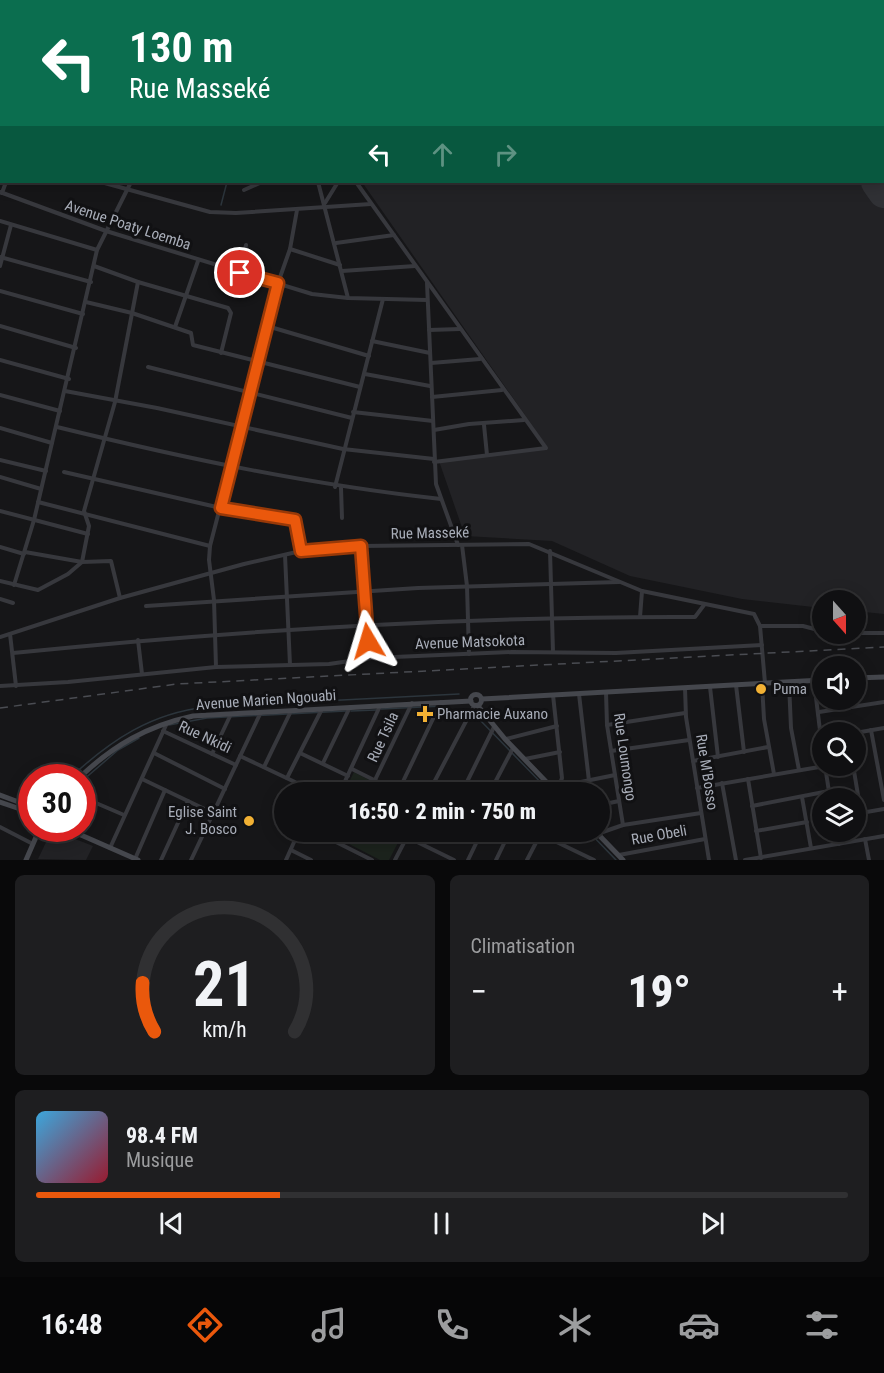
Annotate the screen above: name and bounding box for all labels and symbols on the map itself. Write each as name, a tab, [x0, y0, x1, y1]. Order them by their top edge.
street label: Avenue Poaty Loemba	[63, 196, 193, 254]
pin	[214, 247, 265, 298]
street label: Rue Masseké	[391, 523, 469, 543]
north arrow	[812, 590, 866, 644]
position arrow	[336, 609, 400, 673]
street label: Avenue Matsokota	[415, 631, 525, 653]
place label: Puma	[773, 680, 807, 698]
marker: Puma	[754, 682, 768, 696]
street label: Avenue Marien Ngouabi	[195, 686, 337, 714]
place label: Pharmacie Auxano	[437, 705, 548, 723]
marker: Pharmacie Auxano	[418, 707, 432, 721]
street label: Rue Tsila	[364, 709, 402, 765]
street label: Rue Loumongo	[610, 712, 640, 802]
street label: Rue Nkidi	[176, 717, 234, 757]
street label: Rue M'Bosso	[692, 733, 722, 811]
speed limit sign: 30	[18, 764, 96, 842]
place label: Eglise Saint J. Bosco	[168, 803, 237, 838]
marker: Eglise Saint J. Bosco	[242, 814, 256, 828]
street label: Rue Obeli	[630, 821, 688, 849]

